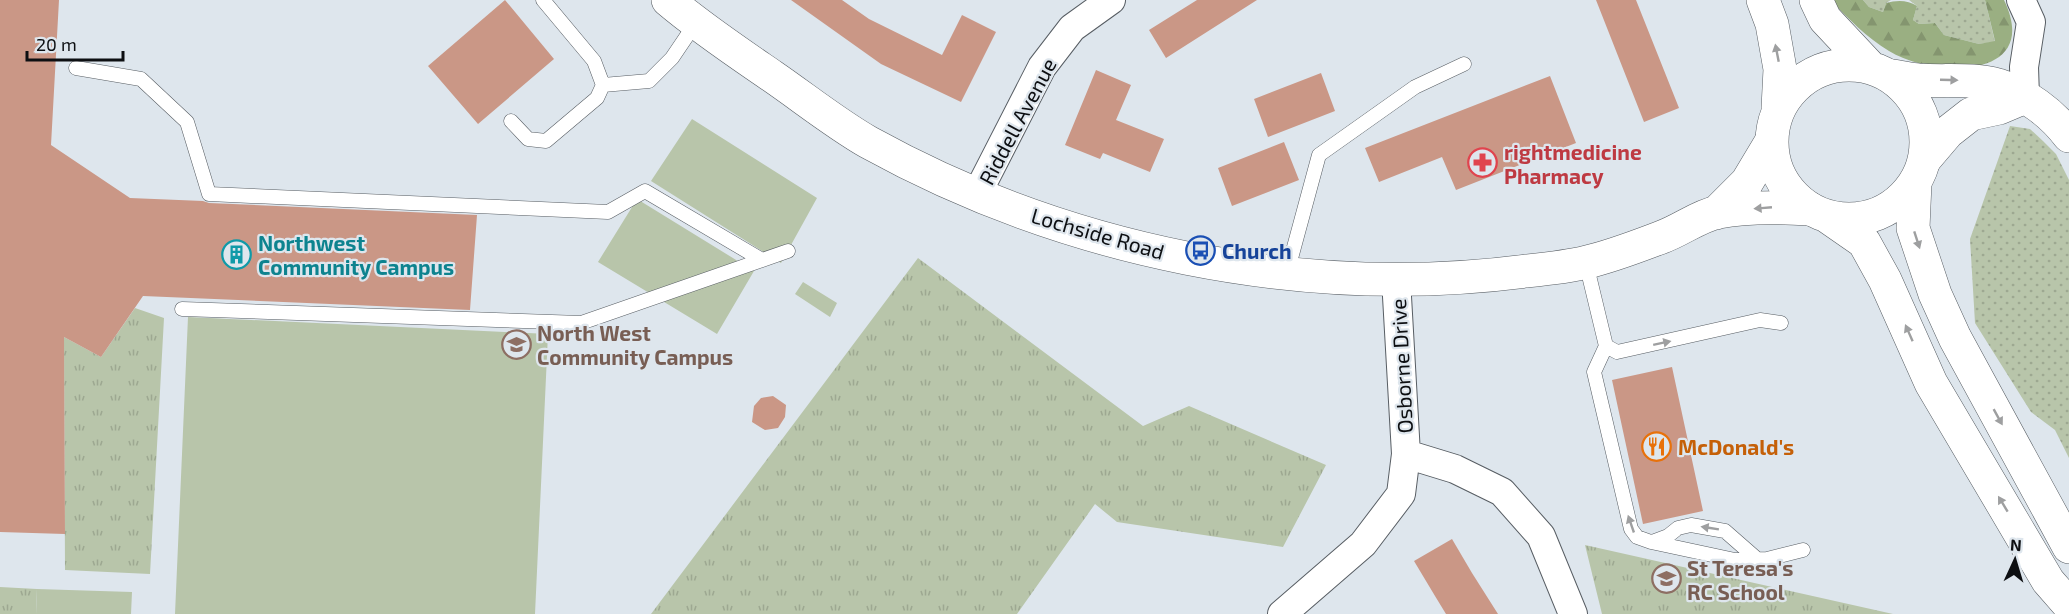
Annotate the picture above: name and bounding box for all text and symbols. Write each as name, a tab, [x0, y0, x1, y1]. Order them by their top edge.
scale bar	[27, 24, 123, 62]
text: 20 m	[36, 33, 77, 55]
one-way arrow	[1772, 44, 1781, 63]
street label: Riddell Avenue	[973, 53, 1061, 189]
one-way arrow	[1939, 76, 1958, 85]
place label: rightmedicine Pharmacy	[1504, 139, 1642, 189]
pharmacy icon: rightmedicine Pharmacy	[1467, 147, 1499, 179]
street label: Lochside Road	[1029, 202, 1167, 264]
one-way arrow	[1754, 203, 1773, 213]
place label: Northwest Community Campus	[258, 230, 454, 280]
one-way arrow	[1913, 232, 1923, 250]
bus stop icon: Church	[1185, 234, 1217, 266]
building icon: Northwest Community Campus	[221, 238, 253, 270]
place label: Church	[1222, 238, 1292, 263]
street label: Osborne Drive	[1385, 298, 1417, 434]
place label: North West Community Campus	[537, 320, 733, 370]
one-way arrow	[1904, 324, 1914, 342]
school or university icon: North West Community Campus	[500, 328, 532, 360]
one-way arrow	[1653, 338, 1672, 347]
one-way arrow	[1993, 409, 2003, 426]
restaurant icon: McDonald's	[1641, 430, 1673, 462]
place label: McDonald's	[1678, 434, 1794, 459]
one-way arrow	[1997, 496, 2008, 512]
one-way arrow	[1626, 515, 1636, 533]
one-way arrow	[1700, 524, 1719, 533]
north arrow	[1985, 530, 2045, 590]
text: N	[2010, 535, 2023, 554]
place label: St Teresa's RC School	[1687, 555, 1793, 604]
school or university icon: St Teresa's RC School	[1650, 563, 1682, 595]

